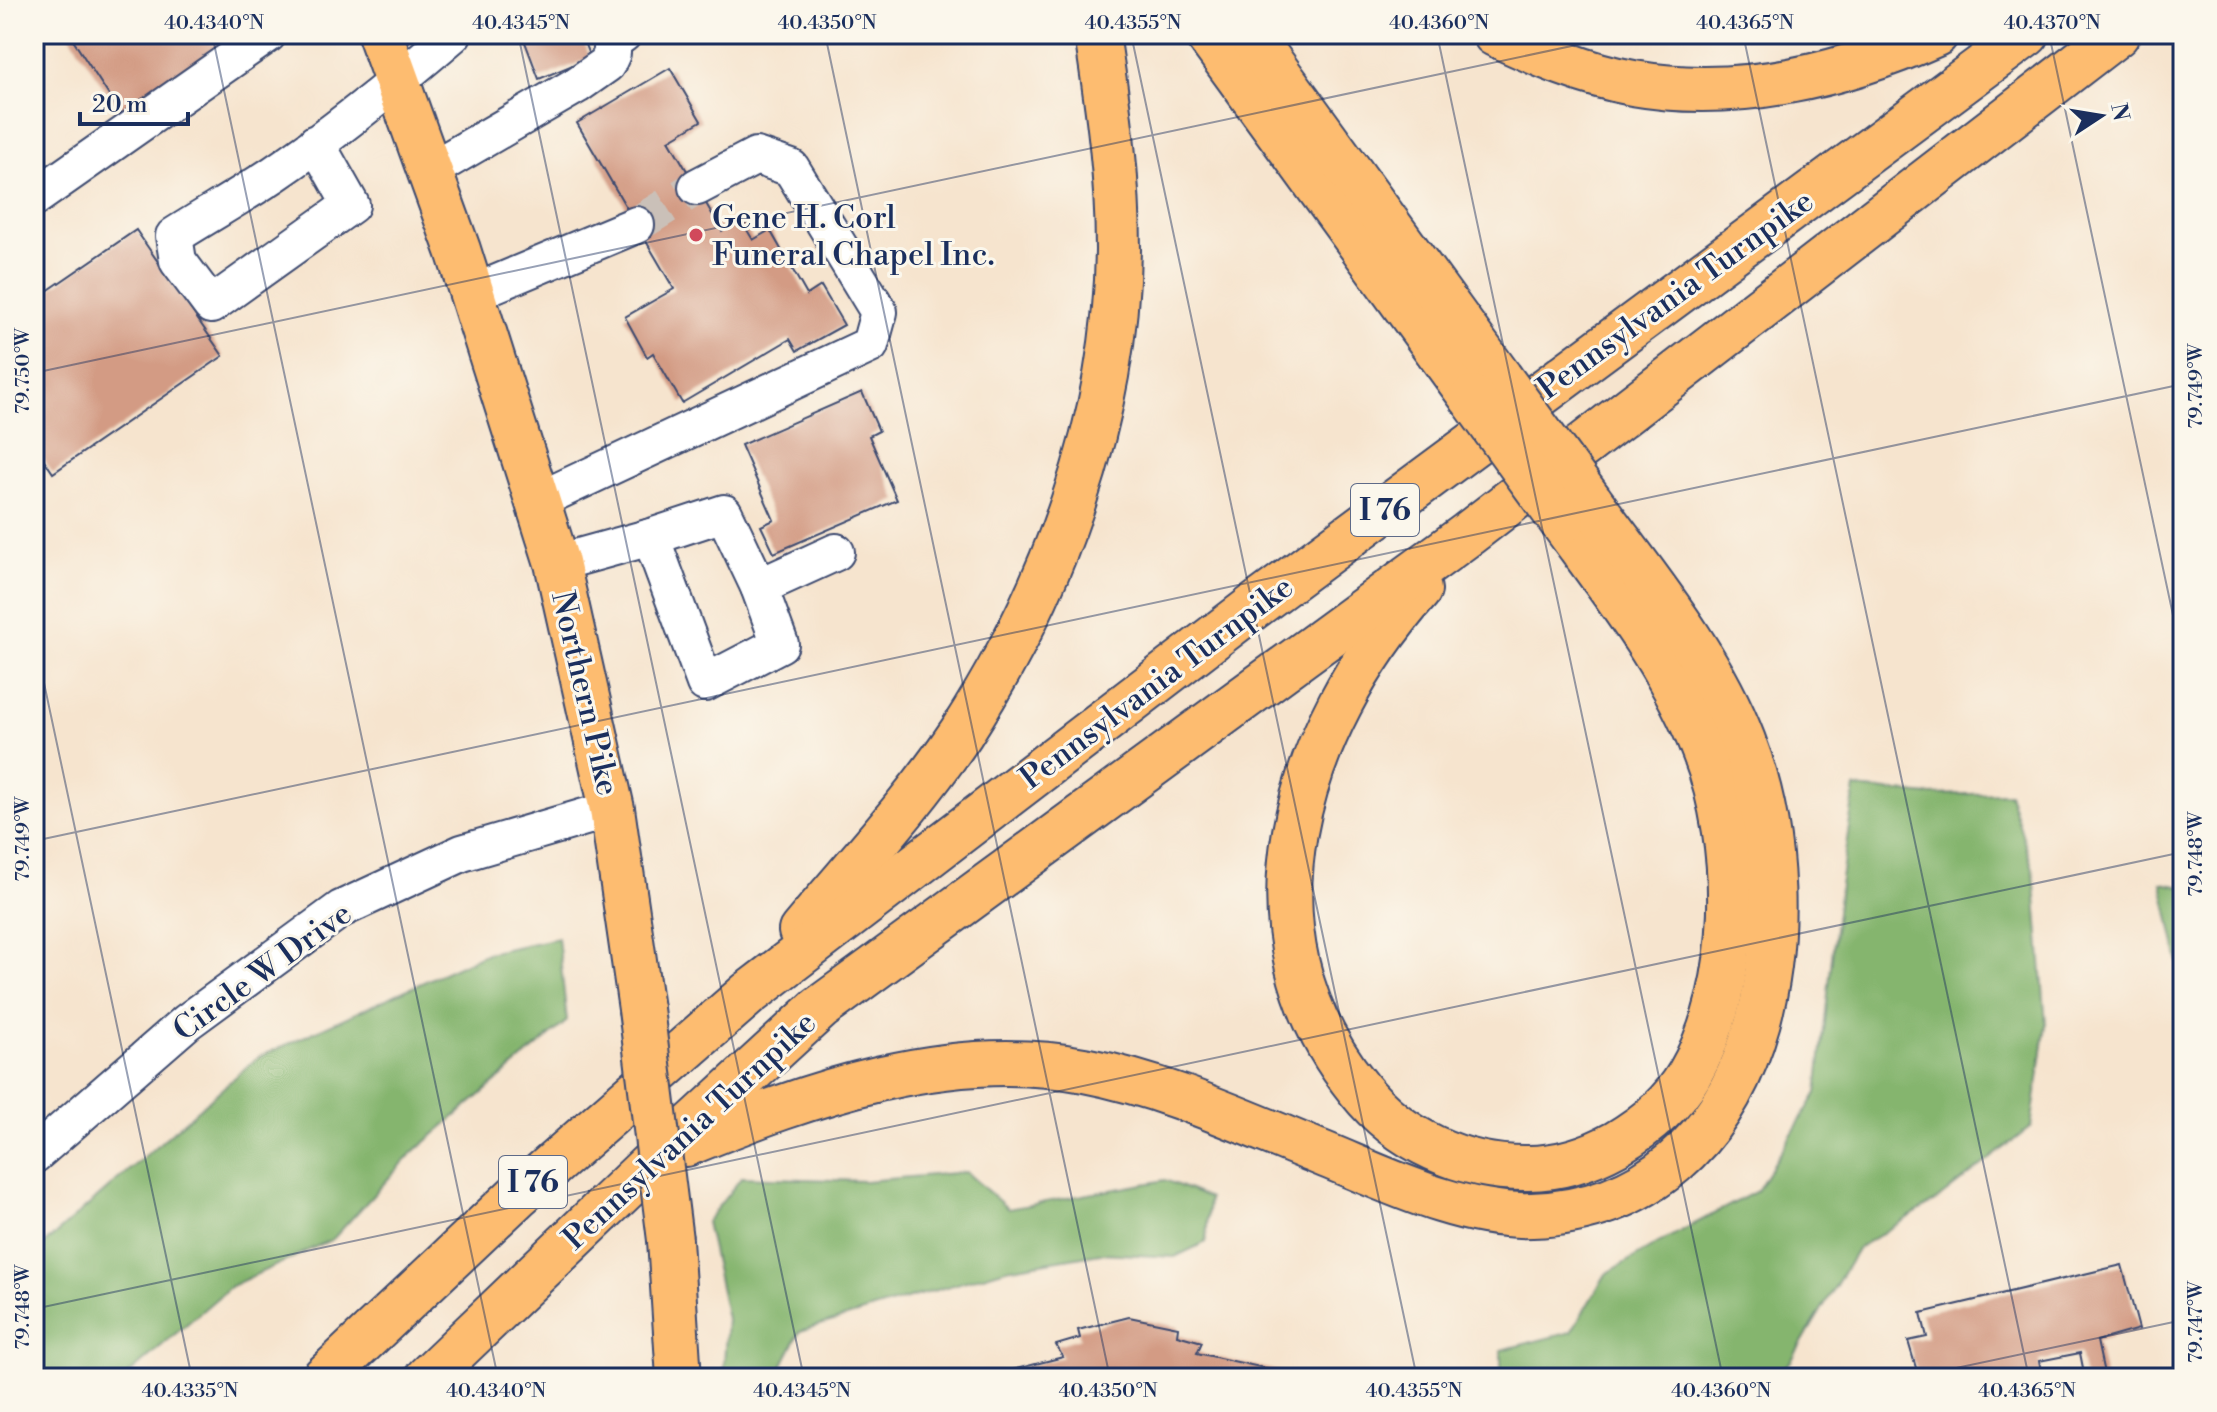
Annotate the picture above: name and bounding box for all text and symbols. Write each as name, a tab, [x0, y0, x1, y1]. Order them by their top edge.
text: 40.4340°N	[164, 11, 264, 36]
text: 40.4345°N	[472, 11, 570, 36]
text: 40.4350°N	[777, 11, 877, 36]
text: 40.4355°N	[1085, 11, 1182, 36]
text: 40.4360°N	[1389, 11, 1489, 36]
text: 40.4365°N	[1696, 11, 1794, 36]
text: 40.4370°N	[2003, 11, 2101, 36]
scale bar	[80, 76, 188, 126]
north arrow	[2061, 76, 2141, 156]
text: 20 m	[92, 90, 148, 120]
text: N	[2104, 101, 2134, 124]
street label: Pennsylvania Turnpike	[1530, 181, 1822, 408]
place label: Gene H. Corl Funeral Chapel Inc.	[712, 198, 995, 275]
marker: Gene H. Corl Funeral Chapel Inc.	[687, 226, 705, 244]
text: 79.750°W	[11, 327, 36, 414]
text: 79.749°W	[2184, 343, 2209, 428]
road number: I 76	[1351, 484, 1419, 536]
street label: Pennsylvania Turnpike	[1012, 567, 1301, 799]
street label: Northern Pike	[542, 587, 628, 799]
text: 79.749°W	[11, 796, 36, 881]
text: 79.748°W	[2184, 811, 2209, 896]
street label: Circle W Drive	[165, 894, 360, 1050]
street label: Pennsylvania Turnpike	[555, 1003, 825, 1258]
road number: I 76	[499, 1156, 567, 1208]
text: 79.748°W	[11, 1264, 36, 1349]
text: 79.747°W	[2184, 1280, 2209, 1363]
text: 40.4335°N	[142, 1379, 239, 1404]
text: 40.4340°N	[446, 1379, 546, 1404]
text: 40.4345°N	[753, 1379, 851, 1404]
text: 40.4350°N	[1058, 1379, 1158, 1404]
text: 40.4355°N	[1366, 1379, 1463, 1404]
text: 40.4360°N	[1671, 1379, 1771, 1404]
text: 40.4365°N	[1978, 1379, 2076, 1404]

